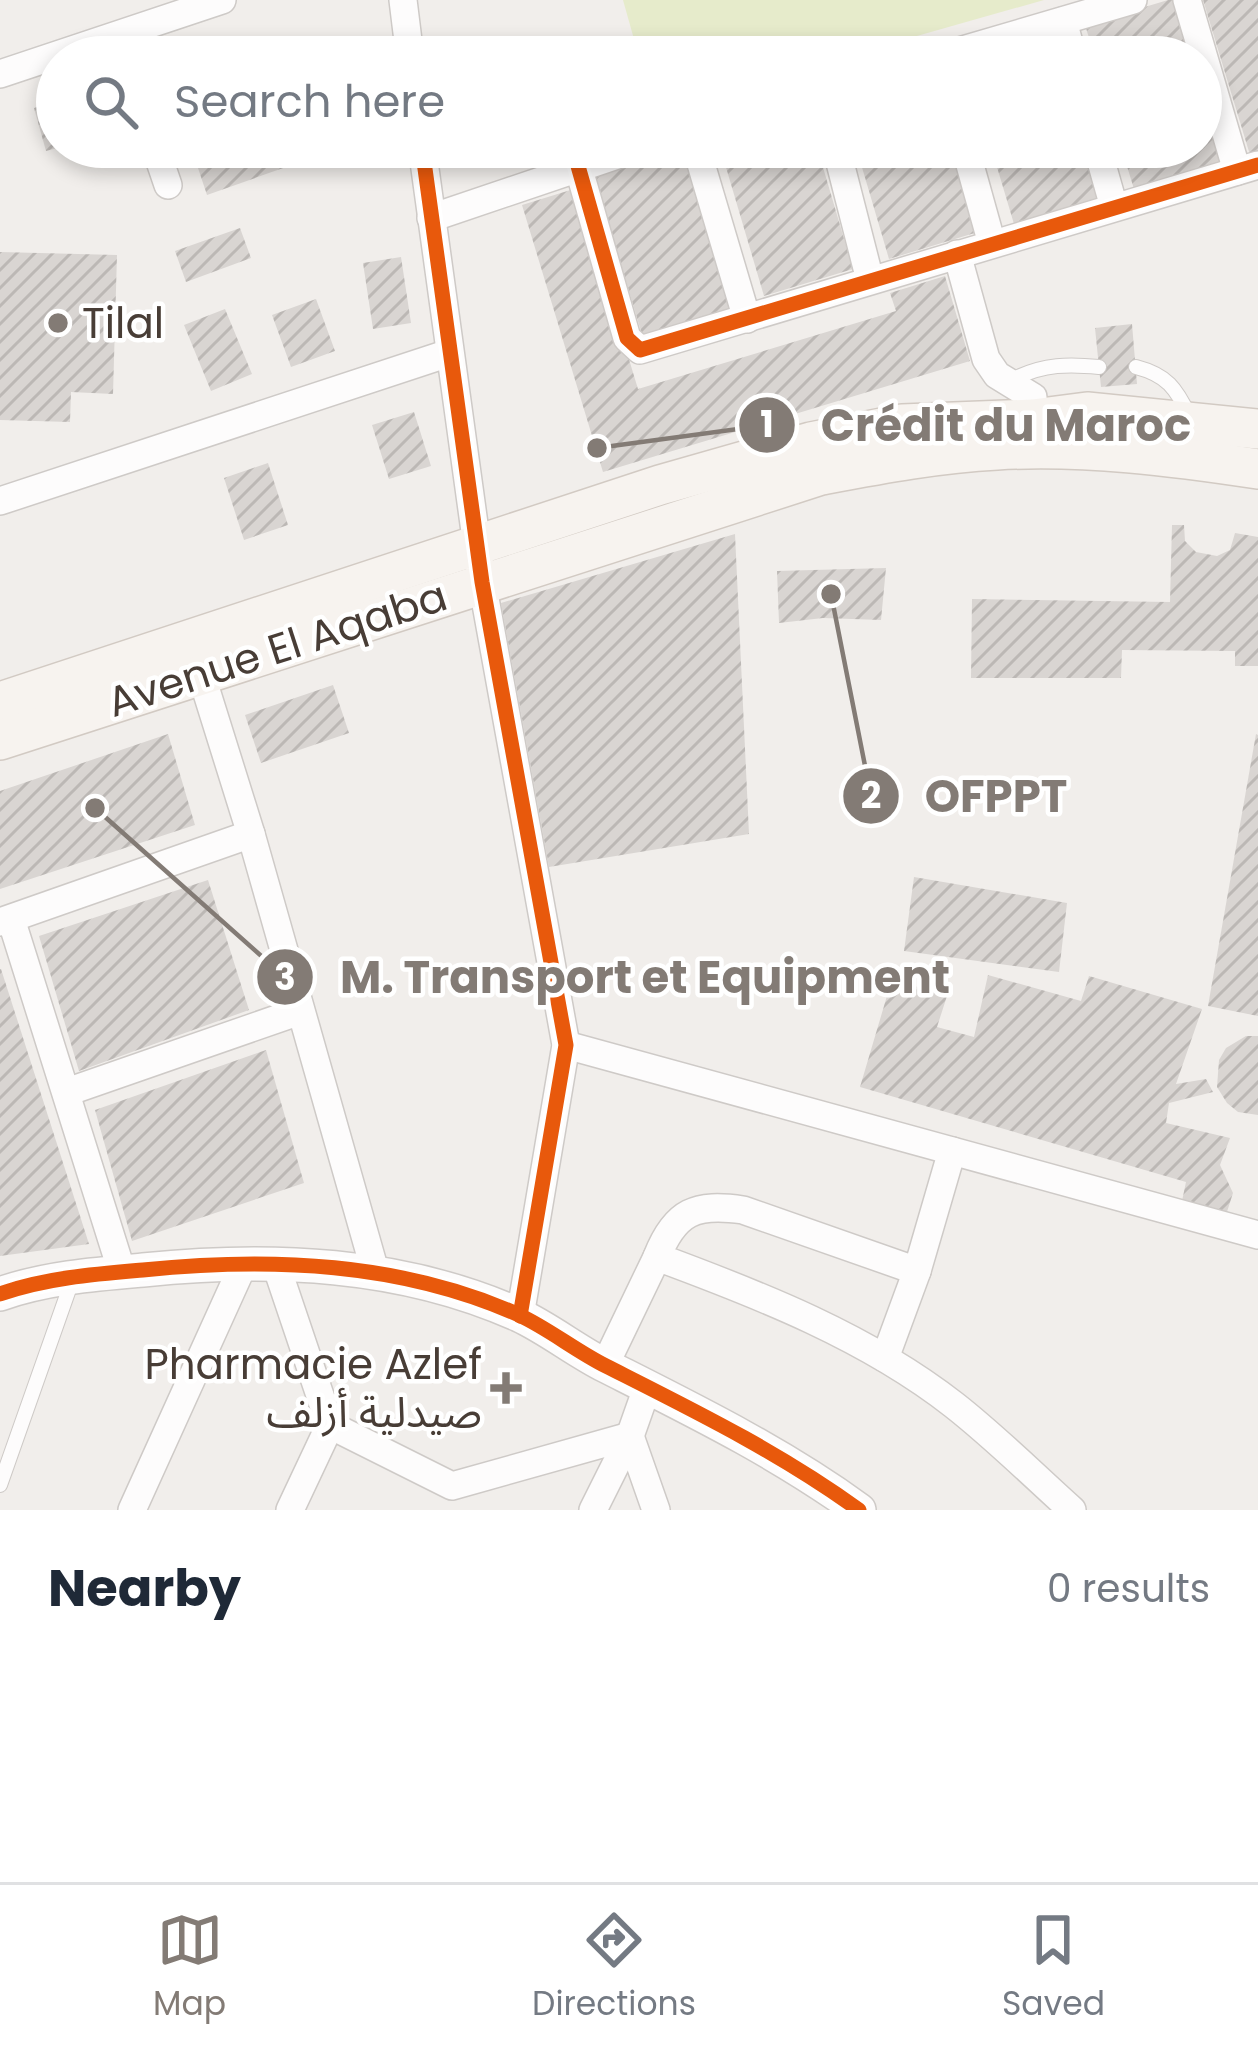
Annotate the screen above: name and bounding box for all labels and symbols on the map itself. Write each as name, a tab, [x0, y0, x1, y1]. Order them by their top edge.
place label: Tilal	[82, 294, 164, 353]
marker: Tilal	[45, 310, 71, 336]
callout: Crédit du Maroc	[737, 384, 1216, 465]
text: Crédit du Maroc	[821, 394, 1191, 457]
text: 1	[760, 399, 774, 450]
street label: Avenue El Aqaba	[100, 566, 454, 732]
callout: OFPPT	[841, 755, 1091, 836]
text: OFPPT	[925, 765, 1067, 828]
text: 2	[861, 770, 881, 821]
callout: M. Transport et Equipment	[255, 937, 974, 1018]
text: M. Transport et Equipment	[340, 946, 950, 1009]
text: 3	[274, 952, 296, 1003]
place label: Pharmacie Azlef صيدلية أزلف	[144, 1335, 482, 1442]
marker: Pharmacie Azlef صيدلية أزلف	[493, 1375, 519, 1401]

